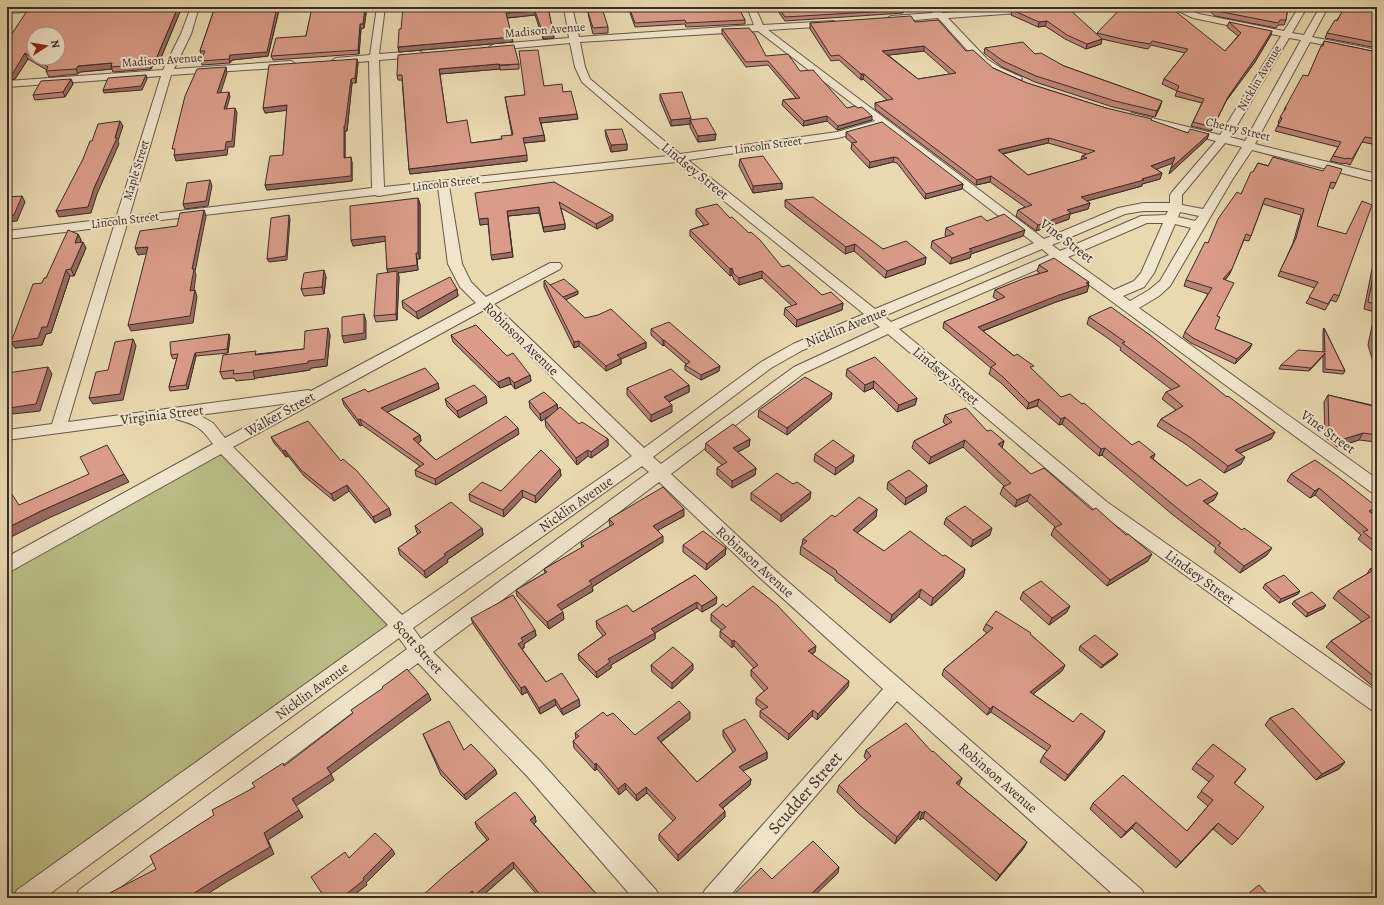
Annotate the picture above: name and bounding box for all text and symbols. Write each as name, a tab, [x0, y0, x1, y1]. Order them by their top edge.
street label: Madison Avenue	[504, 19, 586, 41]
north arrow	[26, 26, 66, 66]
text: N	[47, 39, 63, 50]
street label: Nicklin Avenue	[1233, 42, 1285, 114]
street label: Madison Avenue	[121, 49, 203, 71]
street label: Cherry Street	[1204, 113, 1272, 145]
street label: Lincoln Street	[733, 132, 803, 158]
street label: Maple Street	[119, 138, 153, 202]
street label: Lindsey Street	[657, 138, 733, 204]
street label: Lincoln Street	[411, 171, 481, 195]
street label: Lincoln Street	[90, 208, 160, 232]
street label: Vine Street	[1035, 214, 1098, 268]
street label: Robinson Avenue	[479, 298, 563, 380]
street label: Nicklin Avenue	[802, 302, 890, 352]
street label: Lindsey Street	[909, 343, 984, 410]
street label: Walker Street	[241, 387, 319, 442]
street label: Virginia Street	[118, 400, 205, 430]
street label: Vine Street	[1296, 405, 1359, 458]
street label: Nicklin Avenue	[535, 471, 617, 537]
street label: Robinson Avenue	[712, 522, 798, 602]
street label: Lindsey Street	[1161, 545, 1239, 609]
street label: Scott Street	[389, 616, 447, 678]
street label: Nicklin Avenue	[272, 658, 352, 724]
street label: Robinson Avenue	[955, 738, 1041, 818]
street label: Scudder Street	[763, 746, 848, 839]

